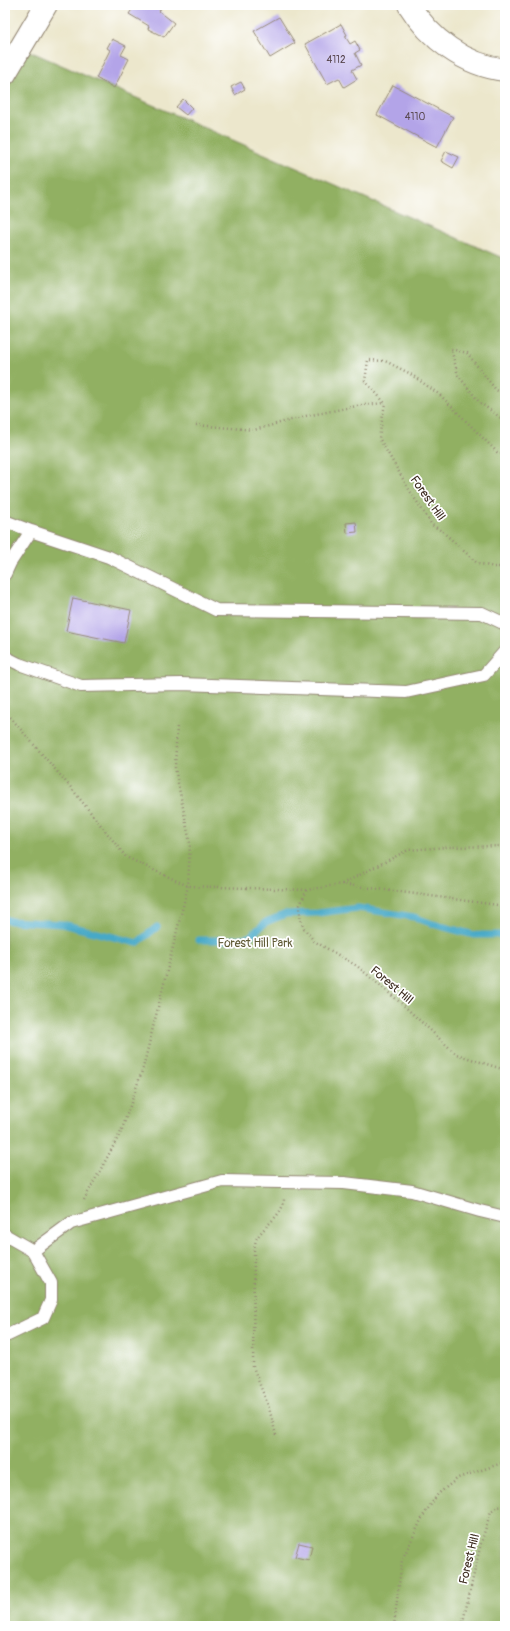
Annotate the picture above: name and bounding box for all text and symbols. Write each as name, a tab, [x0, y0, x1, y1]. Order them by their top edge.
house number: 4112	[326, 54, 346, 66]
house number: 4110	[405, 111, 425, 123]
street label: Forest Hill	[407, 473, 449, 524]
park label: Forest Hill Park	[218, 936, 292, 951]
street label: Forest Hill	[367, 963, 416, 1008]
street label: Forest Hill	[456, 1532, 483, 1586]

